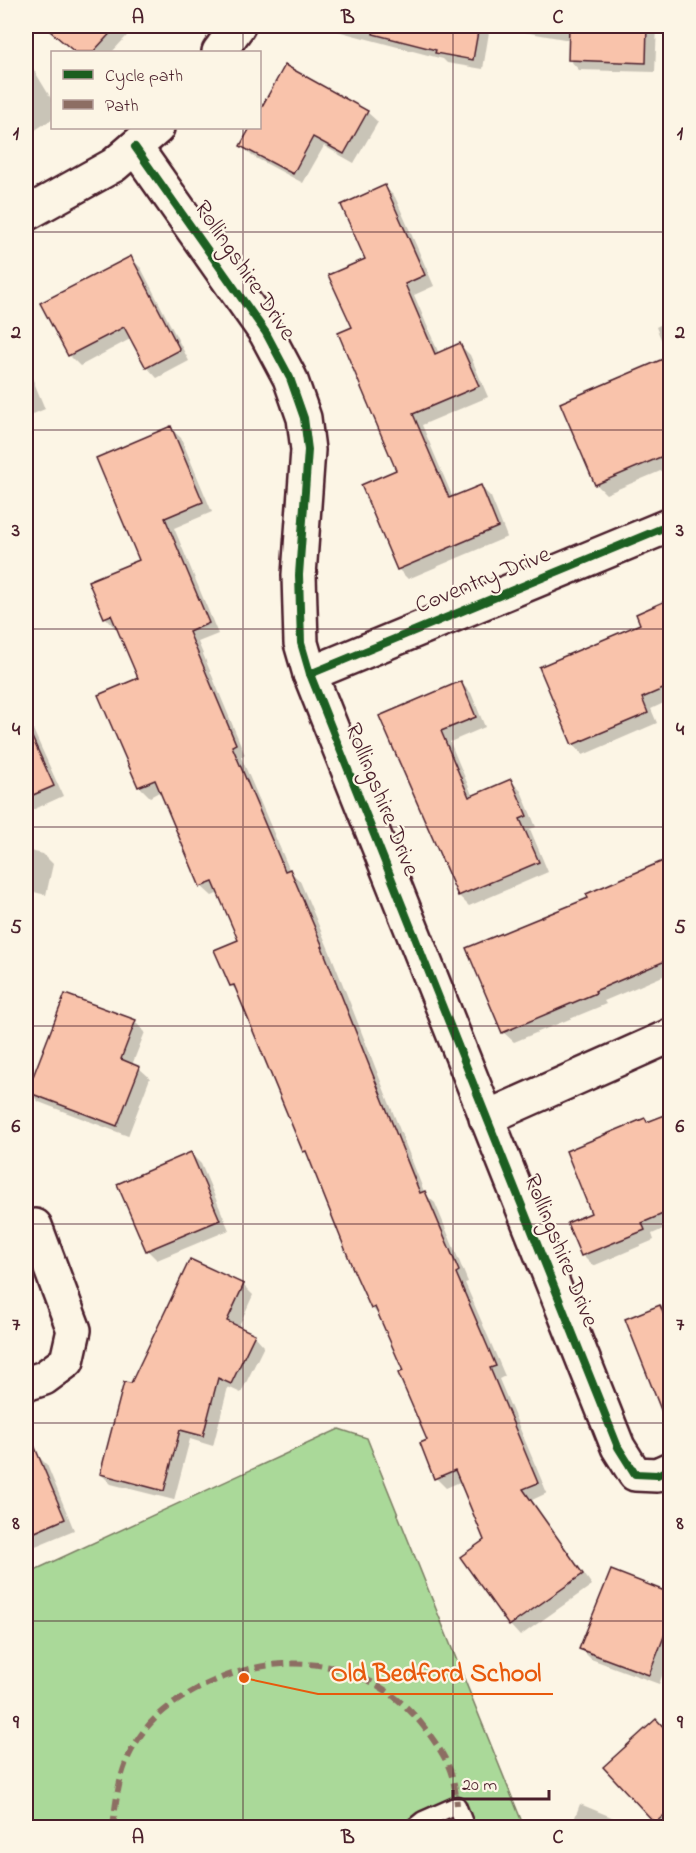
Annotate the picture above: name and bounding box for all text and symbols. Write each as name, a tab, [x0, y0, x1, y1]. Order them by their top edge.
text: A	[132, 4, 144, 33]
text: B	[340, 4, 355, 33]
text: C	[553, 4, 564, 33]
legend	[51, 51, 261, 129]
text: Cycle path	[105, 64, 183, 90]
text: Path	[105, 94, 139, 120]
text: 1	[13, 120, 20, 149]
text: 1	[677, 120, 684, 149]
street label: Rollingshire Drive	[184, 194, 304, 348]
text: 2	[10, 319, 21, 348]
text: 2	[674, 319, 685, 348]
text: 3	[11, 517, 20, 546]
text: 3	[675, 517, 684, 546]
street label: Coventry Drive	[410, 538, 557, 625]
text: 4	[12, 716, 21, 745]
text: 4	[676, 716, 685, 745]
street label: Rollingshire Drive	[334, 718, 428, 882]
text: 5	[10, 914, 22, 943]
text: 5	[674, 914, 686, 943]
text: 6	[12, 1113, 21, 1142]
text: 6	[676, 1113, 685, 1142]
street label: Rollingshire Drive	[513, 1169, 607, 1333]
text: 7	[12, 1311, 21, 1340]
text: 7	[676, 1311, 685, 1340]
text: 8	[11, 1510, 20, 1539]
text: 8	[675, 1510, 684, 1539]
callout: Old Bedford School	[318, 1650, 553, 1694]
text: Old Bedford School	[331, 1656, 541, 1694]
text: 9	[12, 1709, 20, 1738]
text: 9	[676, 1709, 684, 1738]
scale bar	[453, 1763, 549, 1801]
text: 20 m	[462, 1773, 497, 1799]
text: A	[132, 1824, 144, 1853]
text: B	[340, 1824, 355, 1853]
text: C	[553, 1824, 564, 1853]

